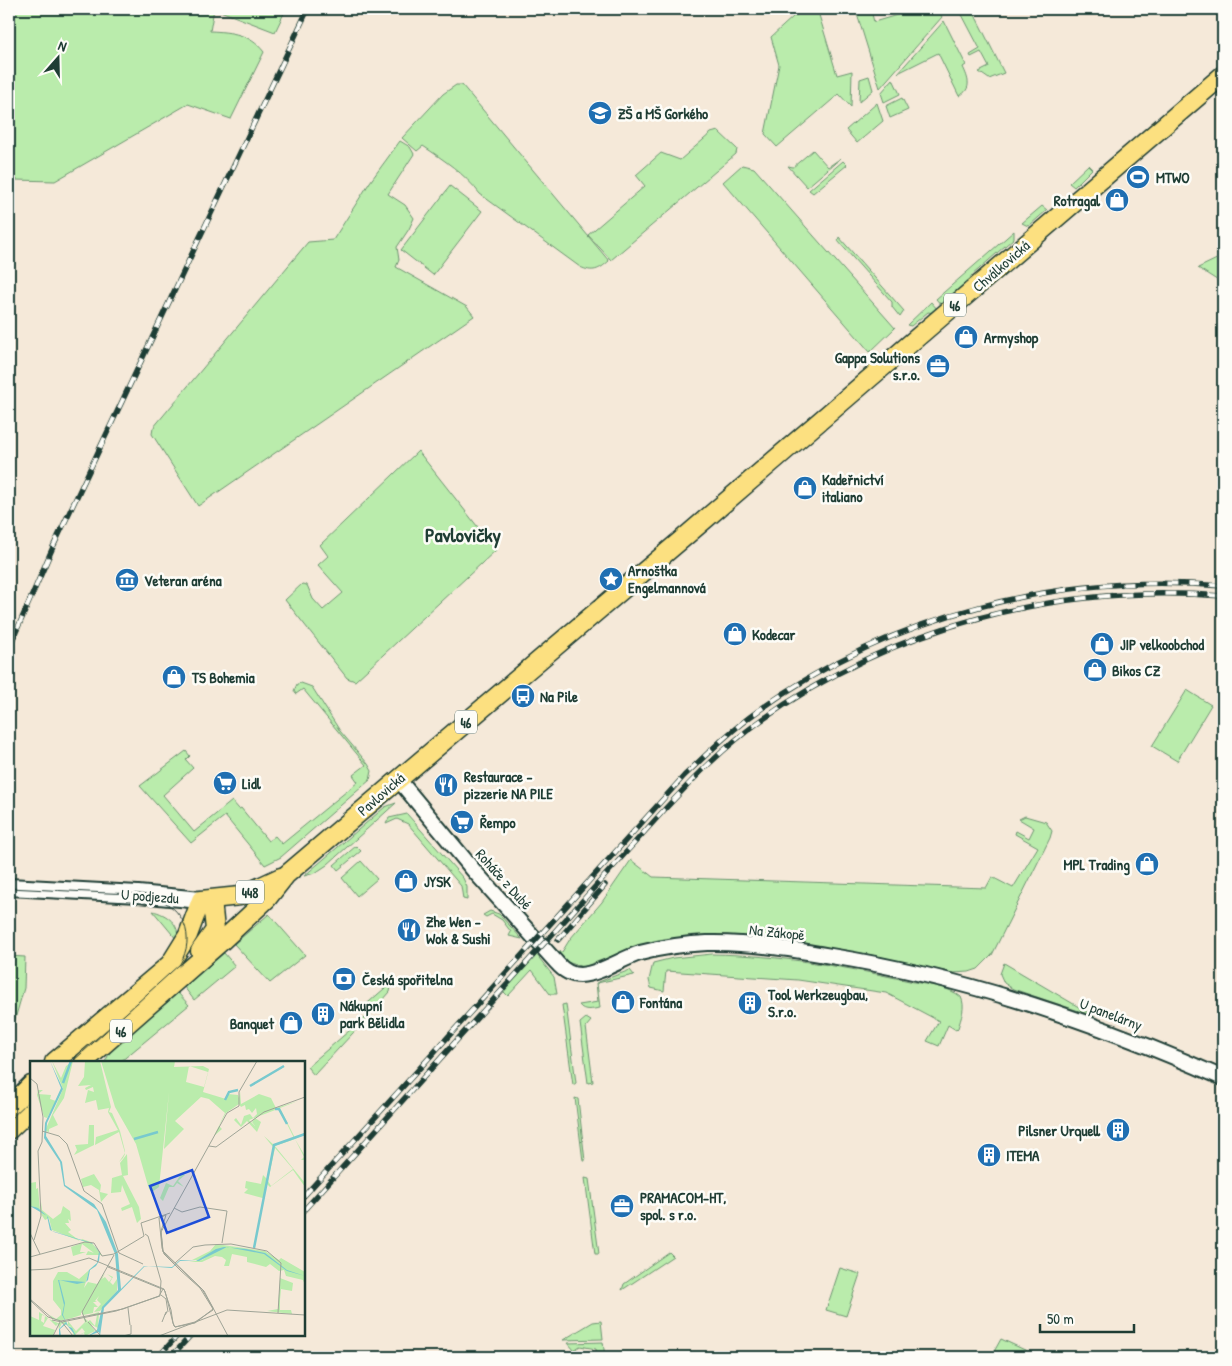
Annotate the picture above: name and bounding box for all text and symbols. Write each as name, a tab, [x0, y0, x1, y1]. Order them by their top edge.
north arrow	[32, 32, 82, 82]
text: N	[56, 35, 70, 56]
school or university icon: ZŠ a MŠ Gorkého	[587, 100, 613, 126]
place label: ZŠ a MŠ Gorkého	[618, 103, 708, 124]
sports icon: MTWO	[1125, 164, 1151, 190]
place label: MTWO	[1156, 167, 1190, 188]
shop icon: Rotragal	[1104, 187, 1130, 213]
place label: Rotragal	[1054, 190, 1101, 212]
street label: Chválkovická	[968, 235, 1034, 297]
road number: 46	[944, 294, 966, 316]
shop icon: Armyshop	[953, 324, 979, 350]
place label: Armyshop	[984, 327, 1039, 349]
place label: Gappa Solutions s.r.o.	[835, 347, 920, 385]
office icon: Gappa Solutions s.r.o.	[925, 353, 951, 379]
place label: Kadeřnictví italiano	[822, 469, 884, 507]
shop icon: Kadeřnictví italiano	[792, 475, 818, 501]
district label: Pavlovičky	[425, 521, 501, 549]
place label: Arnoštka Engelmannová	[628, 560, 706, 599]
place icon: Arnoštka Engelmannová	[598, 566, 624, 592]
museum icon: Veteran aréna	[114, 567, 140, 593]
place label: Veteran aréna	[144, 570, 222, 591]
shop icon: Kodecar	[722, 621, 748, 647]
place label: Kodecar	[752, 624, 795, 645]
shop icon: JIP velkoobchod	[1089, 631, 1115, 657]
place label: JIP velkoobchod	[1120, 634, 1204, 655]
shop icon: Bikos CZ	[1082, 657, 1108, 683]
place label: Bikos CZ	[1112, 660, 1161, 681]
shop icon: TS Bohemia	[161, 664, 187, 690]
place label: TS Bohemia	[191, 667, 255, 688]
bus stop icon: Na Pile	[510, 683, 536, 709]
place label: Na Pile	[540, 686, 578, 707]
road number: 46	[455, 710, 477, 734]
place label: Restaurace - pizzerie NA PILE	[464, 766, 553, 805]
street label: Pavlovická	[353, 767, 409, 820]
supermarket icon: Lidl	[212, 770, 238, 796]
restaurant icon: Restaurace - pizzerie NA PILE	[433, 772, 459, 798]
place label: Lidl	[242, 773, 262, 794]
supermarket icon: Řempo	[449, 809, 475, 835]
place label: Řempo	[480, 812, 515, 834]
street label: Roháče z Dubé	[471, 844, 537, 914]
shop icon: MPL Trading	[1134, 851, 1160, 877]
place label: MPL Trading	[1063, 854, 1130, 876]
shop icon: JYSK	[393, 868, 419, 894]
place label: JYSK	[424, 871, 451, 892]
road number: 448	[236, 880, 264, 904]
street label: U podjezdu	[120, 884, 180, 908]
place label: Zhe Wen - Wok & Sushi	[426, 911, 491, 949]
restaurant icon: Zhe Wen - Wok & Sushi	[396, 917, 422, 943]
street label: Na Zákopě	[748, 919, 806, 945]
bank icon: Česká spořitelna	[331, 966, 357, 992]
place label: Česká spořitelna	[362, 969, 453, 991]
place label: Tool Werkzeugbau, S.r.o.	[767, 984, 868, 1022]
shop icon: Fontána	[610, 989, 636, 1015]
building icon: Tool Werkzeugbau, S.r.o.	[737, 990, 763, 1016]
place label: Fontána	[639, 992, 682, 1013]
street label: U panelárny	[1077, 992, 1145, 1036]
place label: Nákupní park Bělidla	[340, 995, 405, 1034]
building icon: Nákupní park Bělidla	[310, 1001, 336, 1027]
shop icon: Banquet	[278, 1010, 304, 1036]
place label: Banquet	[230, 1013, 275, 1035]
road number: 46	[110, 1019, 132, 1042]
inset map	[30, 1061, 305, 1336]
building icon: Pilsner Urquell	[1105, 1117, 1131, 1143]
place label: Pilsner Urquell	[1018, 1120, 1101, 1142]
building icon: ITEMA	[976, 1142, 1002, 1168]
place label: ITEMA	[1006, 1145, 1040, 1166]
place label: PRAMACOM-HT, spol. s r.o.	[640, 1187, 726, 1226]
office icon: PRAMACOM-HT, spol. s r.o.	[609, 1193, 635, 1219]
scale bar	[1040, 1301, 1133, 1333]
text: 50 m	[1047, 1308, 1074, 1329]

